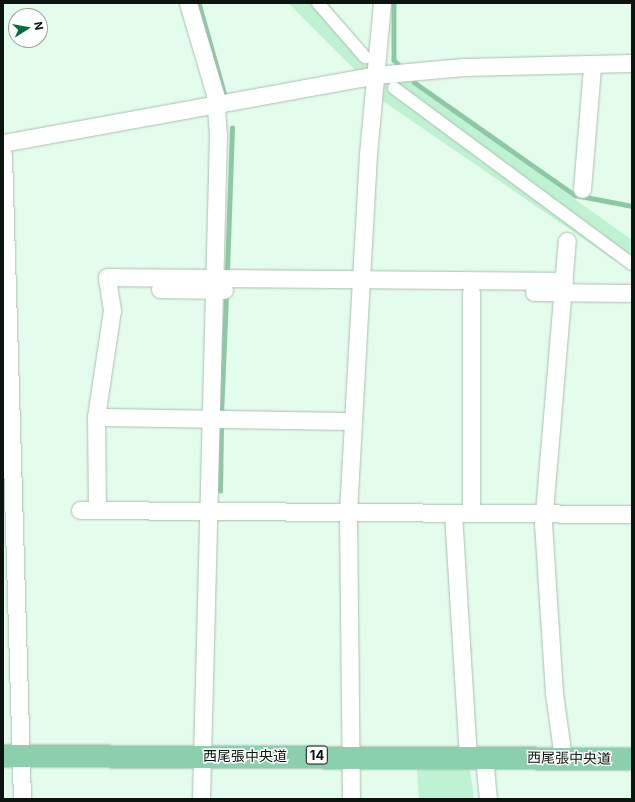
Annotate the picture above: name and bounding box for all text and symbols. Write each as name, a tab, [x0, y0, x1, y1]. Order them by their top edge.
north arrow	[8, 8, 48, 48]
text: N	[31, 20, 46, 31]
road number: 14	[305, 744, 329, 766]
street label: 西尾張中央道	[203, 748, 287, 764]
street label: 西尾張中央道	[527, 749, 611, 767]

